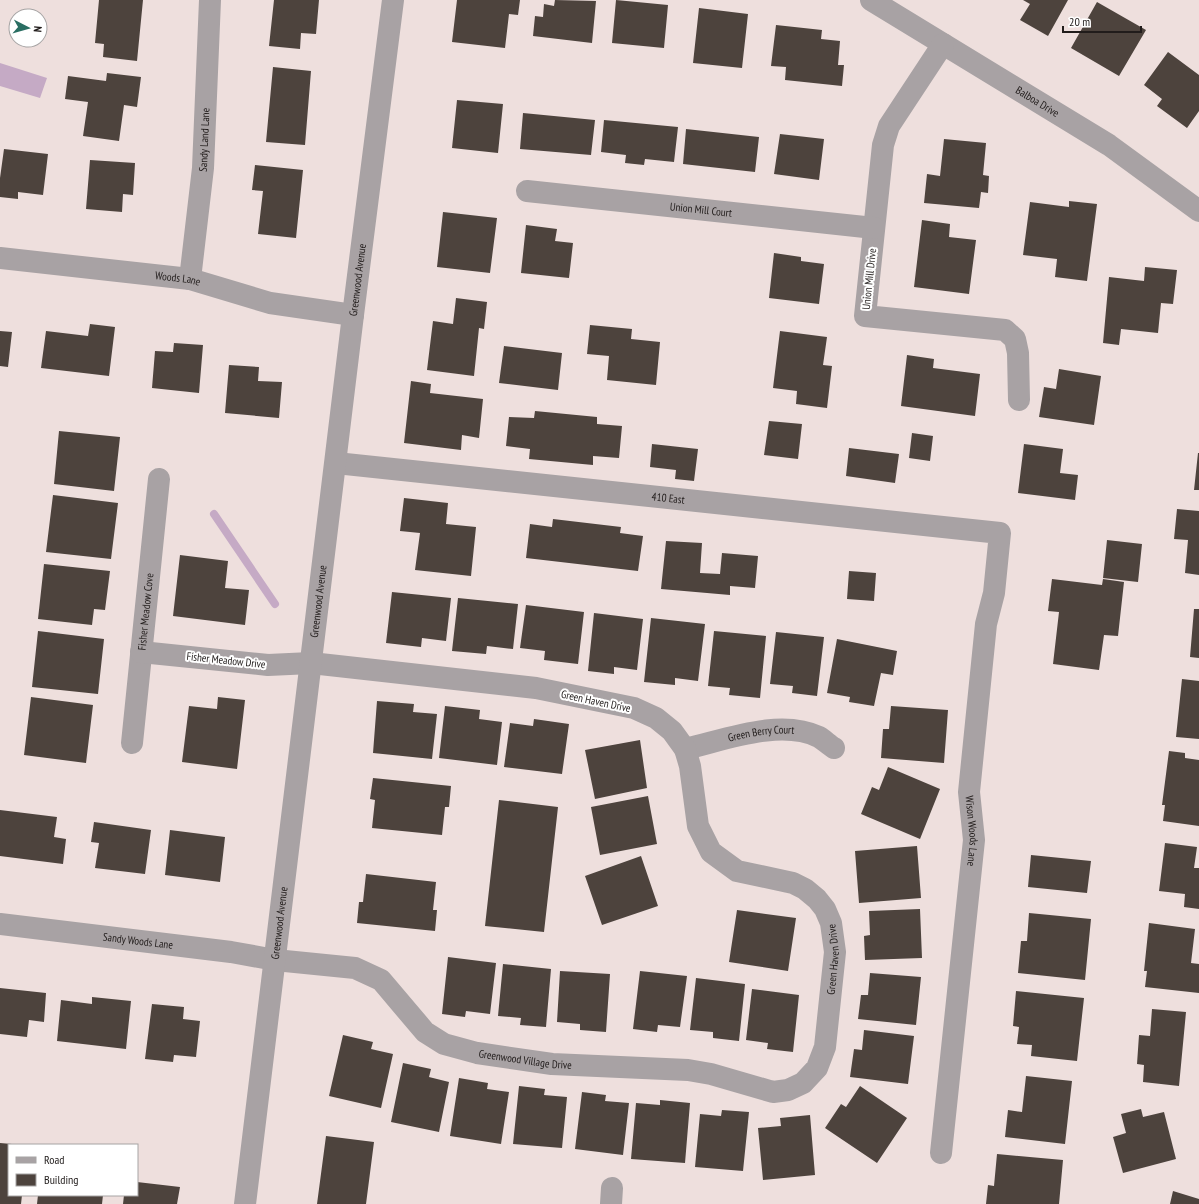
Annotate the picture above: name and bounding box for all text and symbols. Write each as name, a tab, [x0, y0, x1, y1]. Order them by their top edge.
north arrow	[8, 8, 48, 48]
scale bar	[1063, 8, 1141, 34]
text: 20 m	[1069, 14, 1090, 29]
text: N	[31, 25, 45, 33]
street label: Balboa Drive	[1013, 83, 1062, 120]
street label: Sandy Land Lane	[196, 107, 213, 173]
street label: Union Mill Court	[669, 199, 733, 220]
street label: Greenwood Avenue	[346, 242, 369, 317]
street label: Union Mill Drive	[859, 247, 879, 310]
street label: Woods Lane	[154, 268, 203, 289]
street label: 410 East	[651, 489, 685, 507]
street label: Greenwood Avenue	[307, 564, 330, 638]
street label: Fisher Meadow Cove	[135, 572, 156, 651]
street label: Fisher Meadow Drive	[186, 649, 267, 671]
street label: Green Haven Drive	[560, 687, 633, 715]
street label: Green Berry Court	[726, 722, 795, 745]
street label: Wison Woods Lane	[962, 795, 981, 867]
street label: Greenwood Avenue	[268, 886, 291, 960]
street label: Green Haven Drive	[824, 923, 842, 995]
street label: Sandy Woods Lane	[102, 930, 174, 952]
street label: Greenwood Village Drive	[478, 1046, 573, 1072]
legend	[8, 1144, 138, 1196]
text: Road	[44, 1152, 64, 1167]
text: Building	[44, 1172, 79, 1187]

